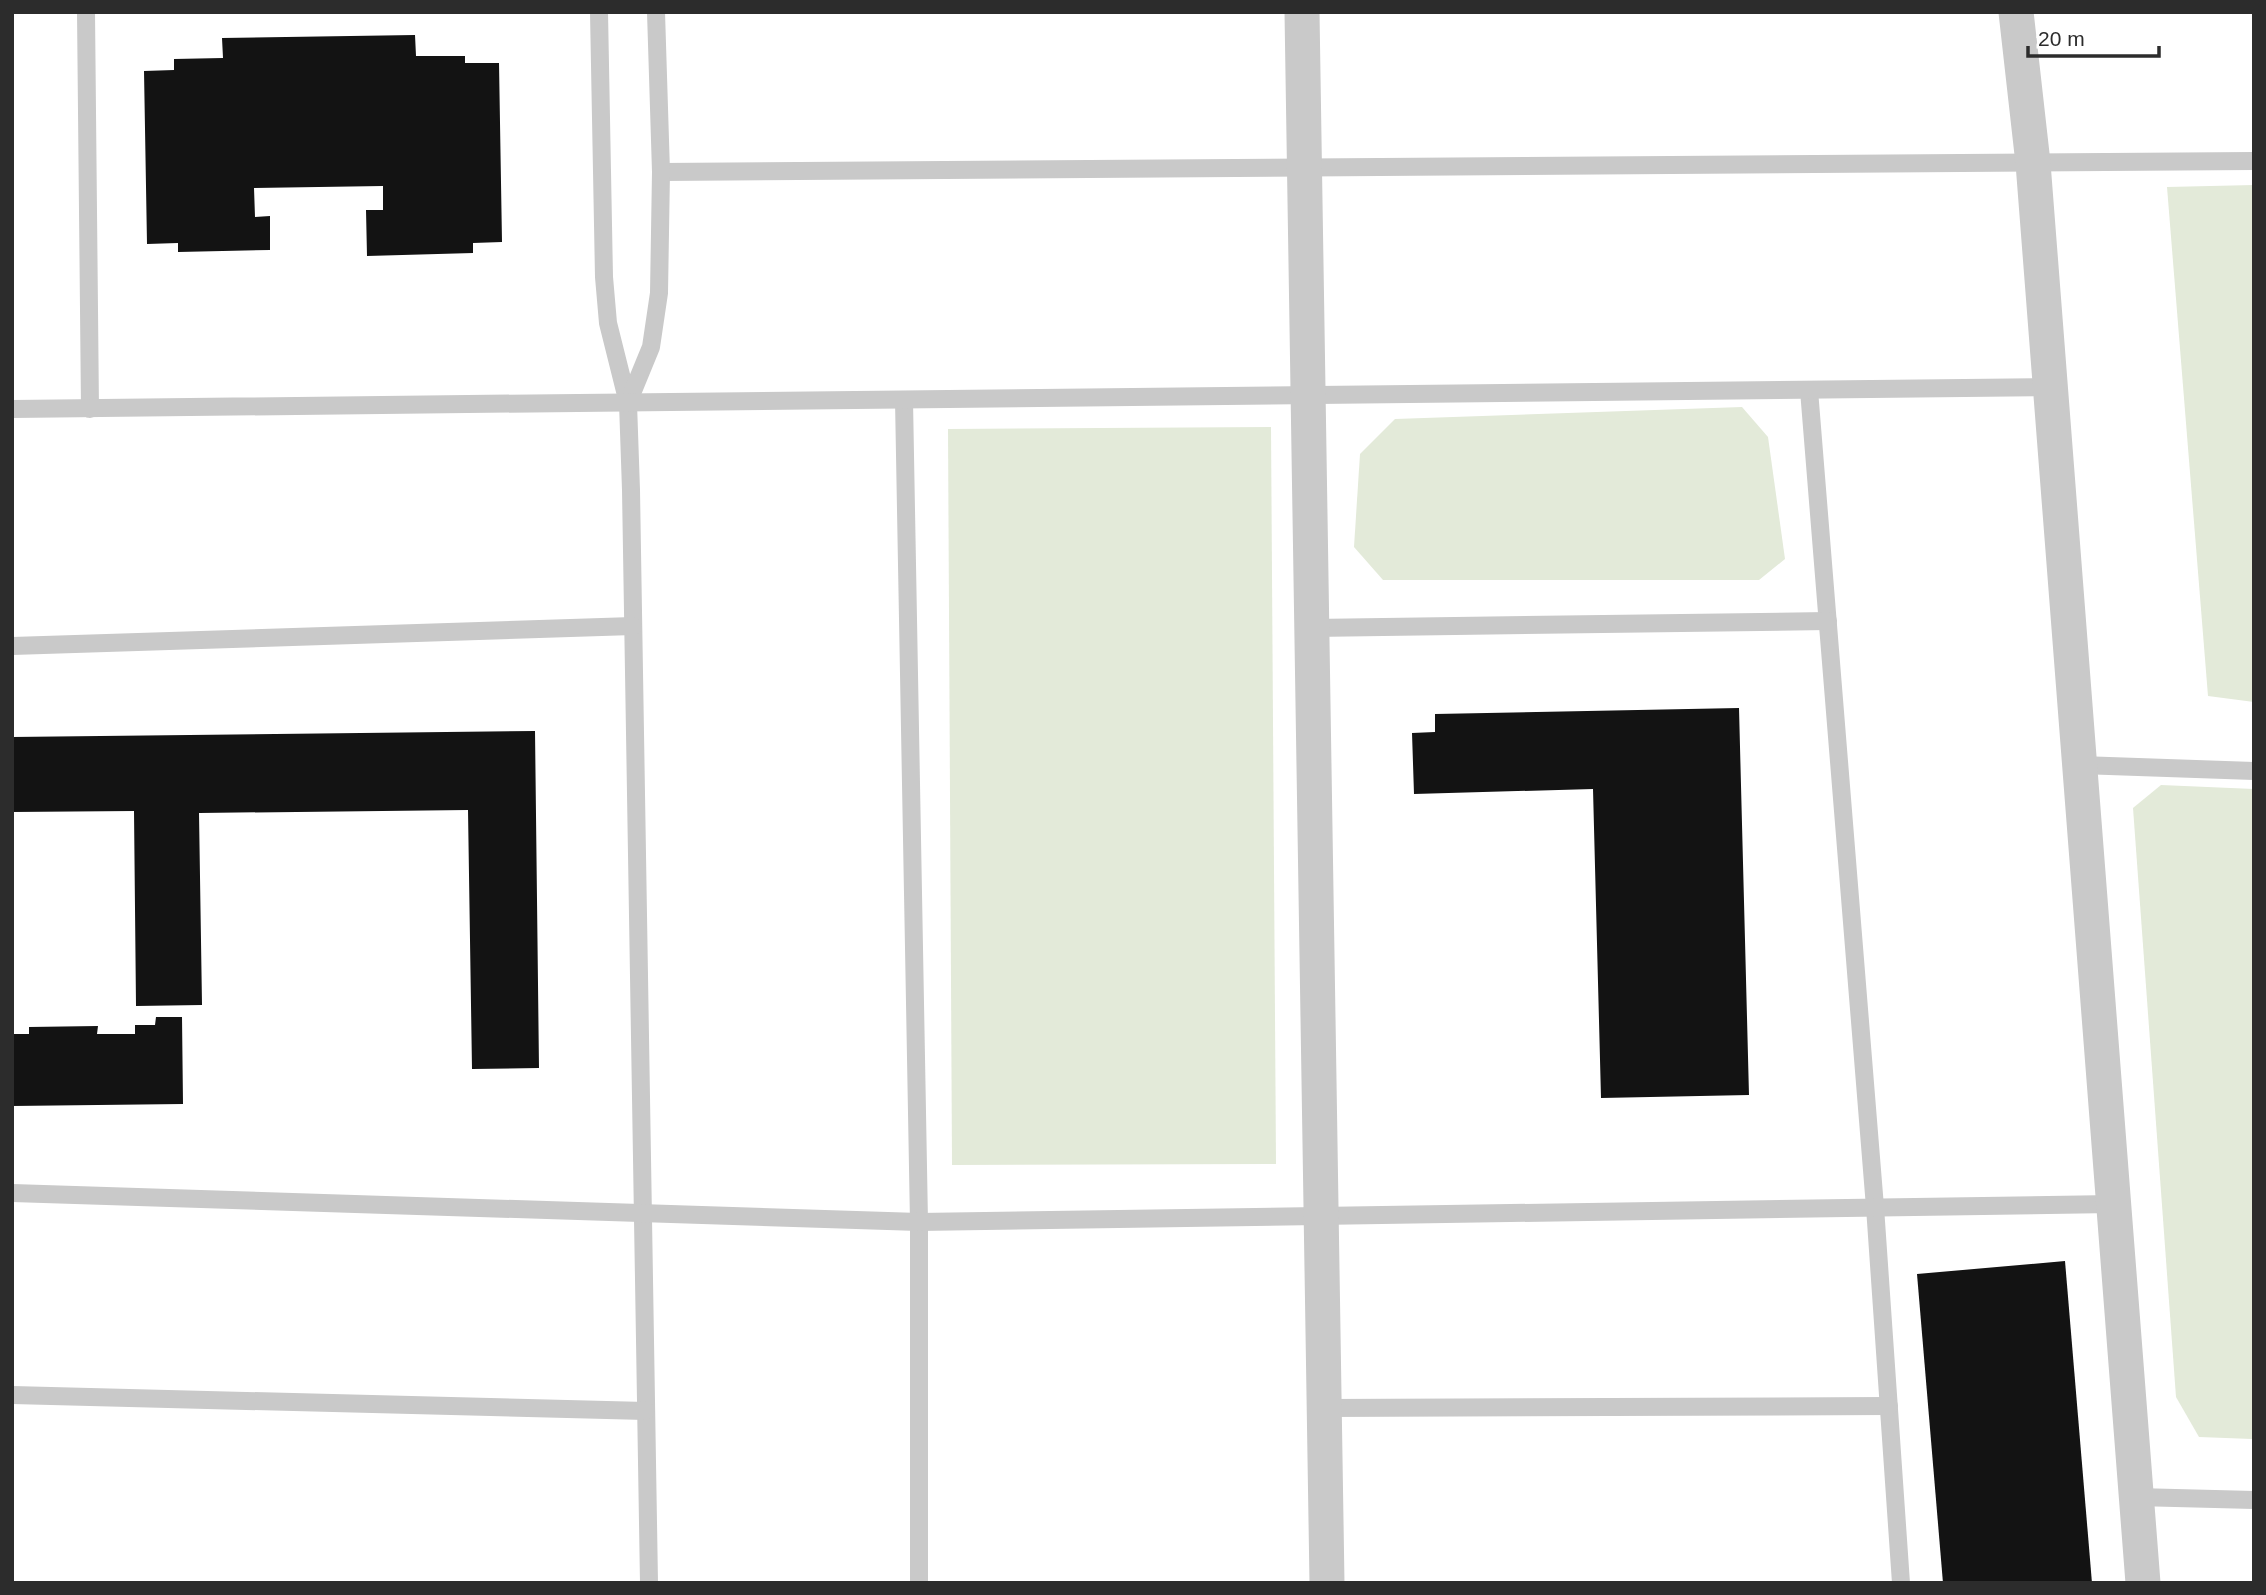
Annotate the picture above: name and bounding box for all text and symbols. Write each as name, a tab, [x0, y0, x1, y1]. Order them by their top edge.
scale bar	[2028, 14, 2159, 58]
text: 20 m	[2038, 27, 2085, 50]

